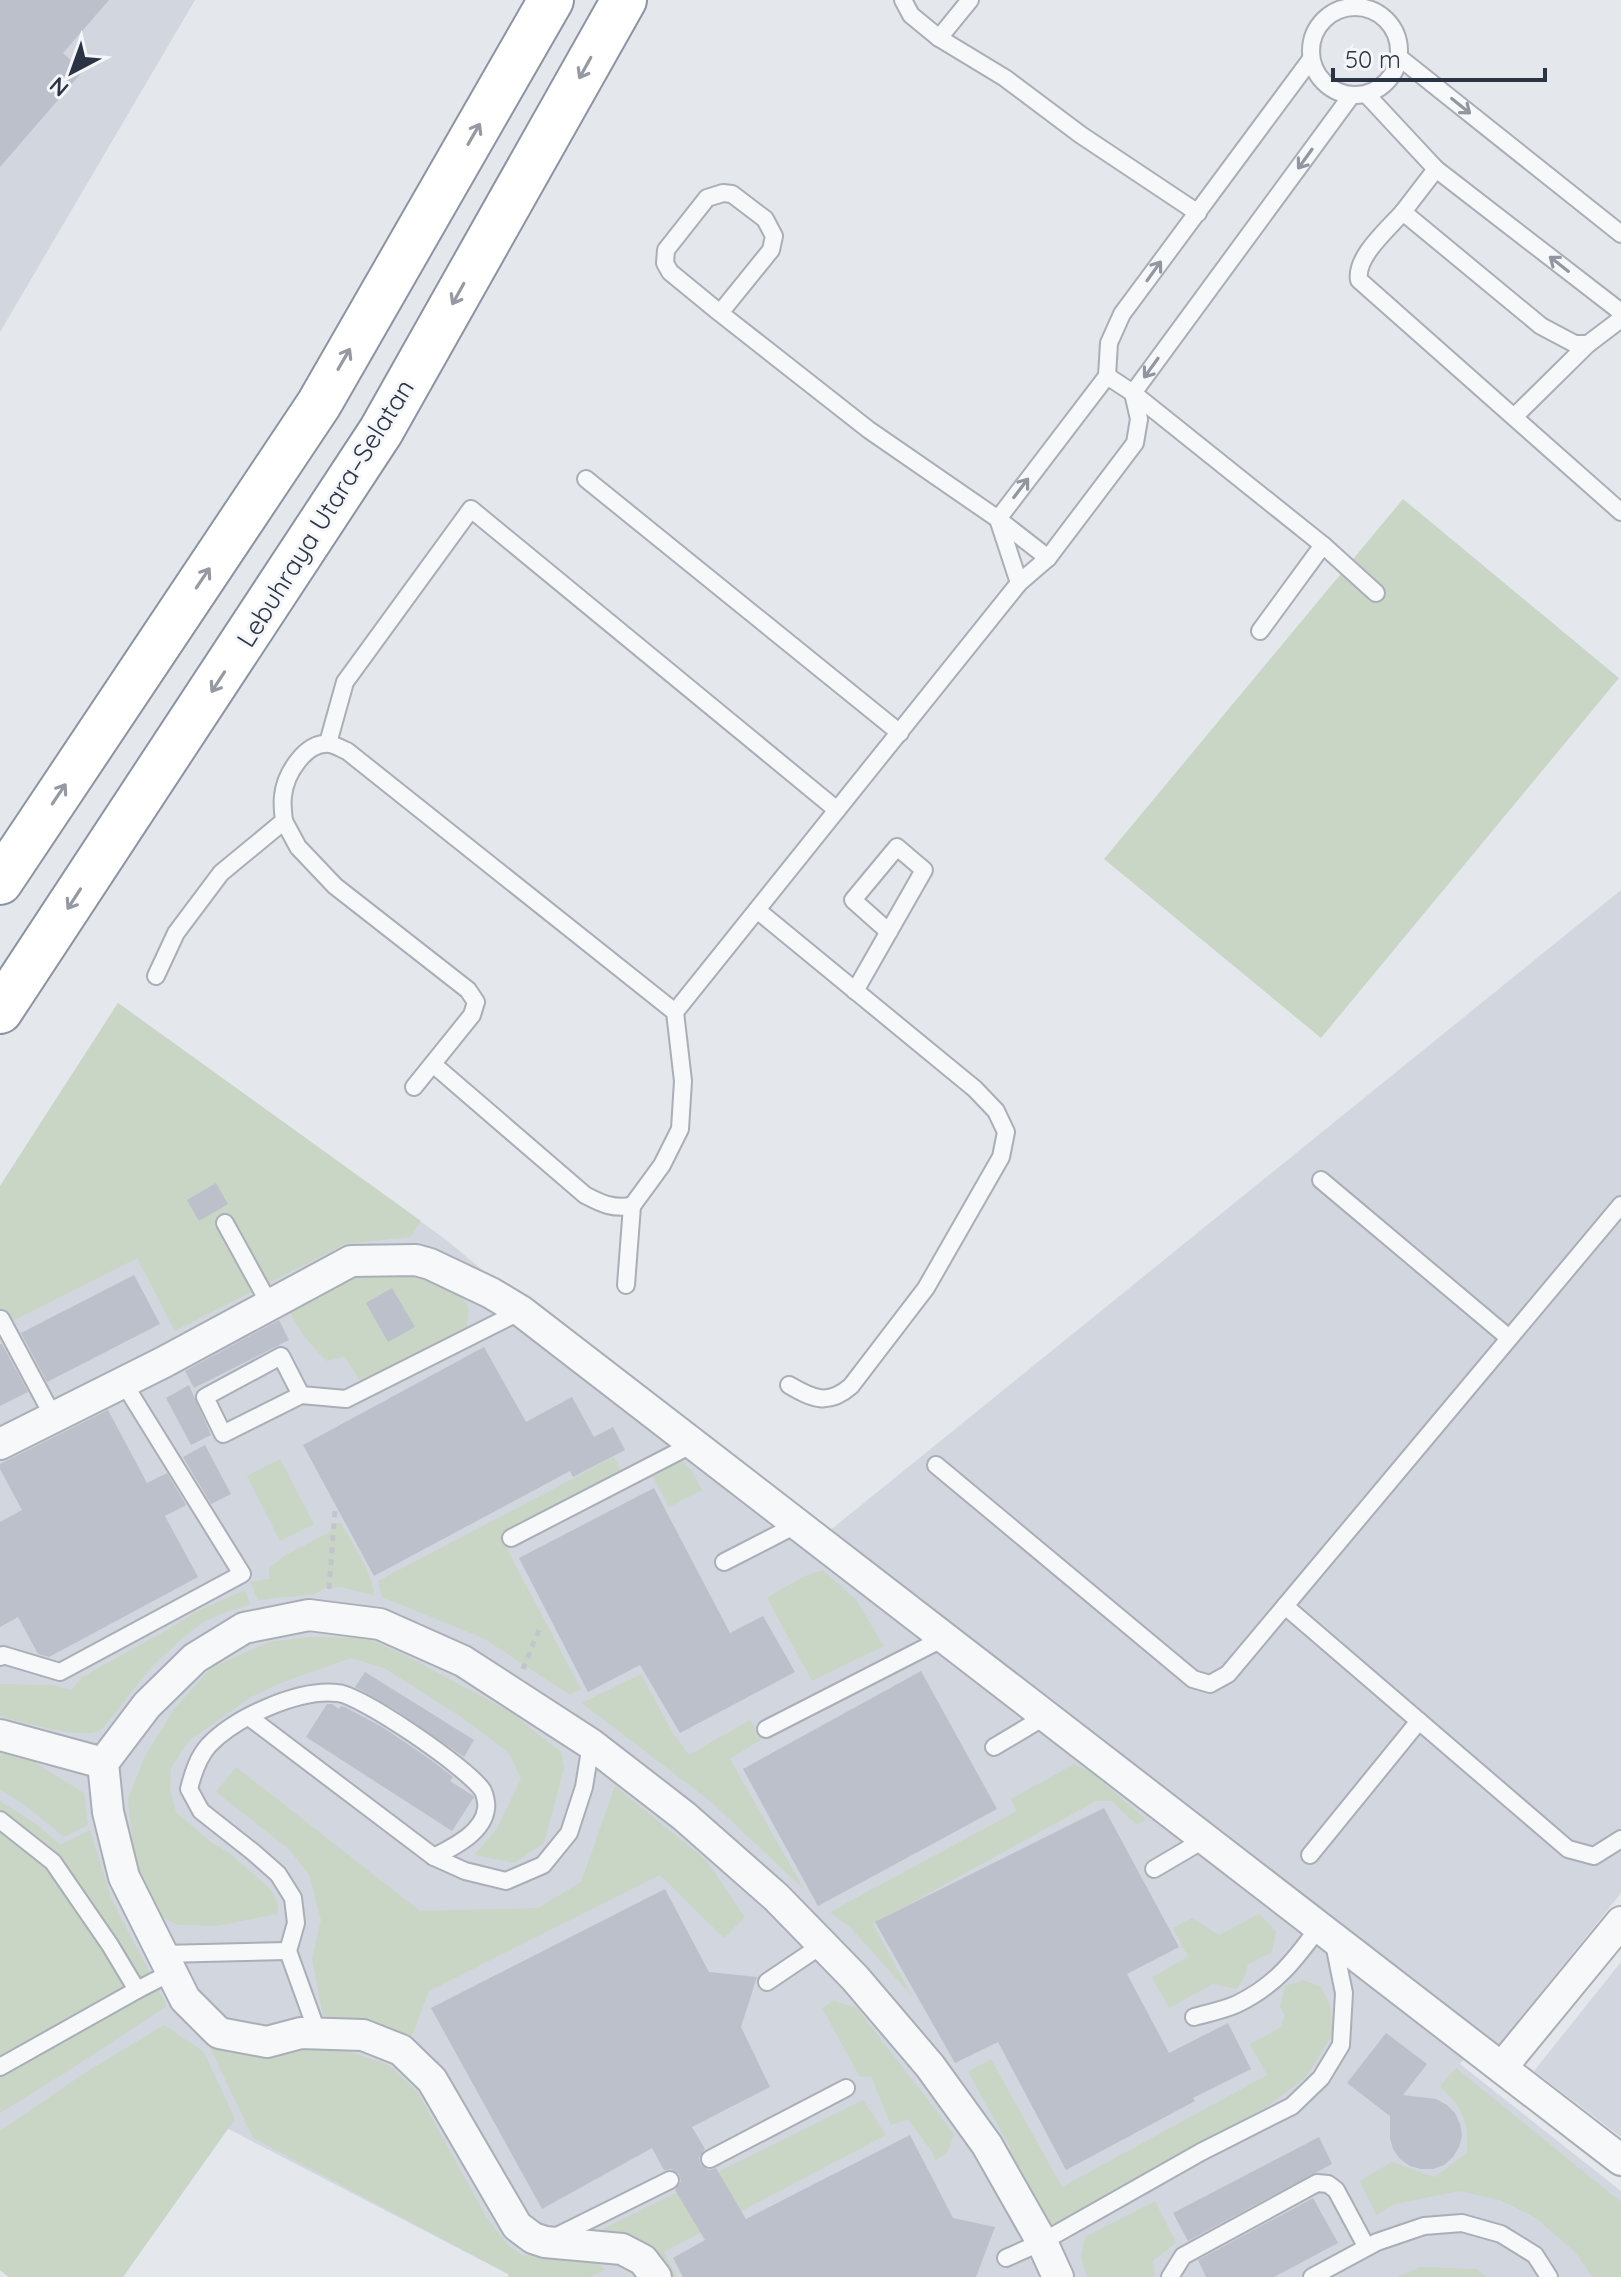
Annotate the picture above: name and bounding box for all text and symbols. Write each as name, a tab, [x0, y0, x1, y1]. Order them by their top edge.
north arrow	[32, 32, 112, 112]
scale bar	[1333, 32, 1545, 82]
text: 50 m	[1345, 44, 1401, 74]
one-way arrow	[577, 56, 593, 79]
text: N	[44, 71, 74, 103]
one-way arrow	[1450, 98, 1471, 115]
one-way arrow	[466, 123, 482, 146]
one-way arrow	[1296, 148, 1313, 169]
one-way arrow	[1549, 255, 1570, 272]
one-way arrow	[1146, 260, 1162, 282]
one-way arrow	[450, 282, 465, 306]
one-way arrow	[337, 348, 352, 372]
one-way arrow	[1142, 357, 1159, 379]
street label: Lebuhraya Utara–Selatan	[229, 373, 421, 653]
one-way arrow	[1013, 478, 1030, 499]
one-way arrow	[195, 567, 211, 589]
one-way arrow	[209, 670, 225, 693]
one-way arrow	[51, 783, 67, 806]
one-way arrow	[66, 887, 82, 910]

